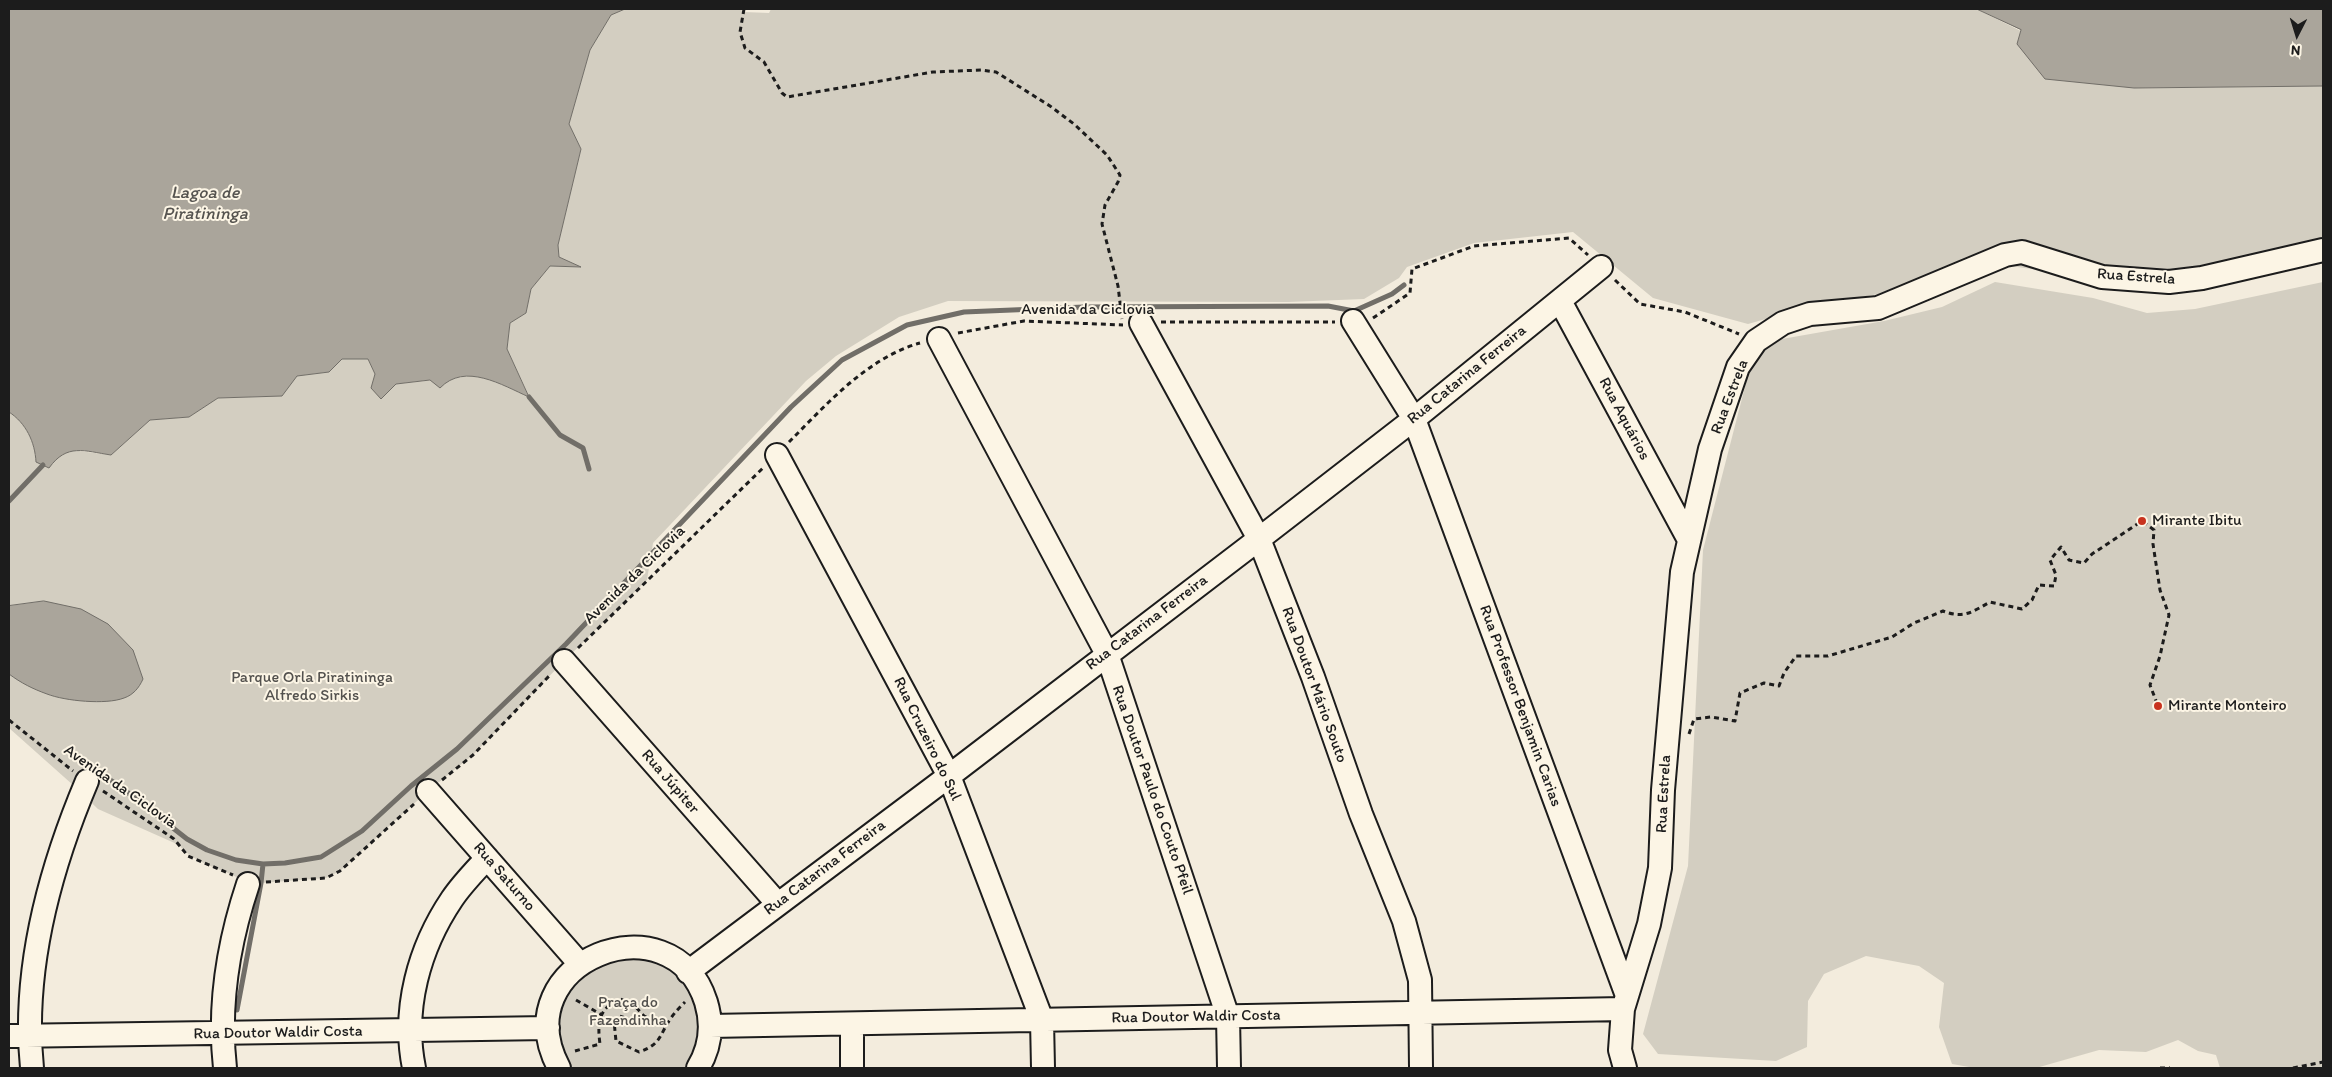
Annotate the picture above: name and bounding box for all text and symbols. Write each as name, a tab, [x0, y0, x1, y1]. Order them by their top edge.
north arrow	[2272, 10, 2322, 60]
text: N	[2290, 42, 2301, 59]
water label: Lagoa de Piratininga	[162, 182, 248, 224]
street label: Rua Estrela	[2096, 265, 2176, 289]
street label: Avenida da Ciclovia	[1021, 300, 1155, 320]
street label: Rua Catarina Ferreira	[1404, 321, 1530, 429]
street label: Rua Estrela	[1707, 357, 1753, 437]
street label: Rua Aquários	[1594, 374, 1654, 464]
place label: Mirante Ibitu	[2152, 511, 2242, 531]
marker: Mirante Ibitu	[2136, 515, 2148, 527]
street label: Avenida da Ciclovia	[580, 522, 690, 628]
street label: Rua Catarina Ferreira	[1082, 571, 1212, 675]
street label: Rua Professor Benjamin Carias	[1475, 603, 1565, 809]
street label: Rua Doutor Mário Souto	[1277, 604, 1351, 766]
park label: Parque Orla Piratininga Alfredo Sirkis	[231, 668, 393, 706]
street label: Rua Cruzeiro do Sul	[889, 674, 965, 804]
street label: Rua Doutor Paulo do Couto Pfeil	[1107, 683, 1197, 897]
place label: Mirante Monteiro	[2168, 696, 2287, 716]
marker: Mirante Monteiro	[2152, 700, 2164, 712]
street label: Avenida da Ciclovia	[60, 741, 180, 833]
street label: Rua Júpiter	[637, 746, 703, 818]
street label: Rua Estrela	[1652, 754, 1676, 834]
street label: Rua Catarina Ferreira	[760, 816, 890, 920]
street label: Rua Saturno	[469, 839, 539, 915]
park label: Praça do Fazendinha	[589, 993, 667, 1031]
street label: Rua Doutor Waldir Costa	[1111, 1006, 1281, 1028]
street label: Rua Doutor Waldir Costa	[193, 1022, 363, 1044]

